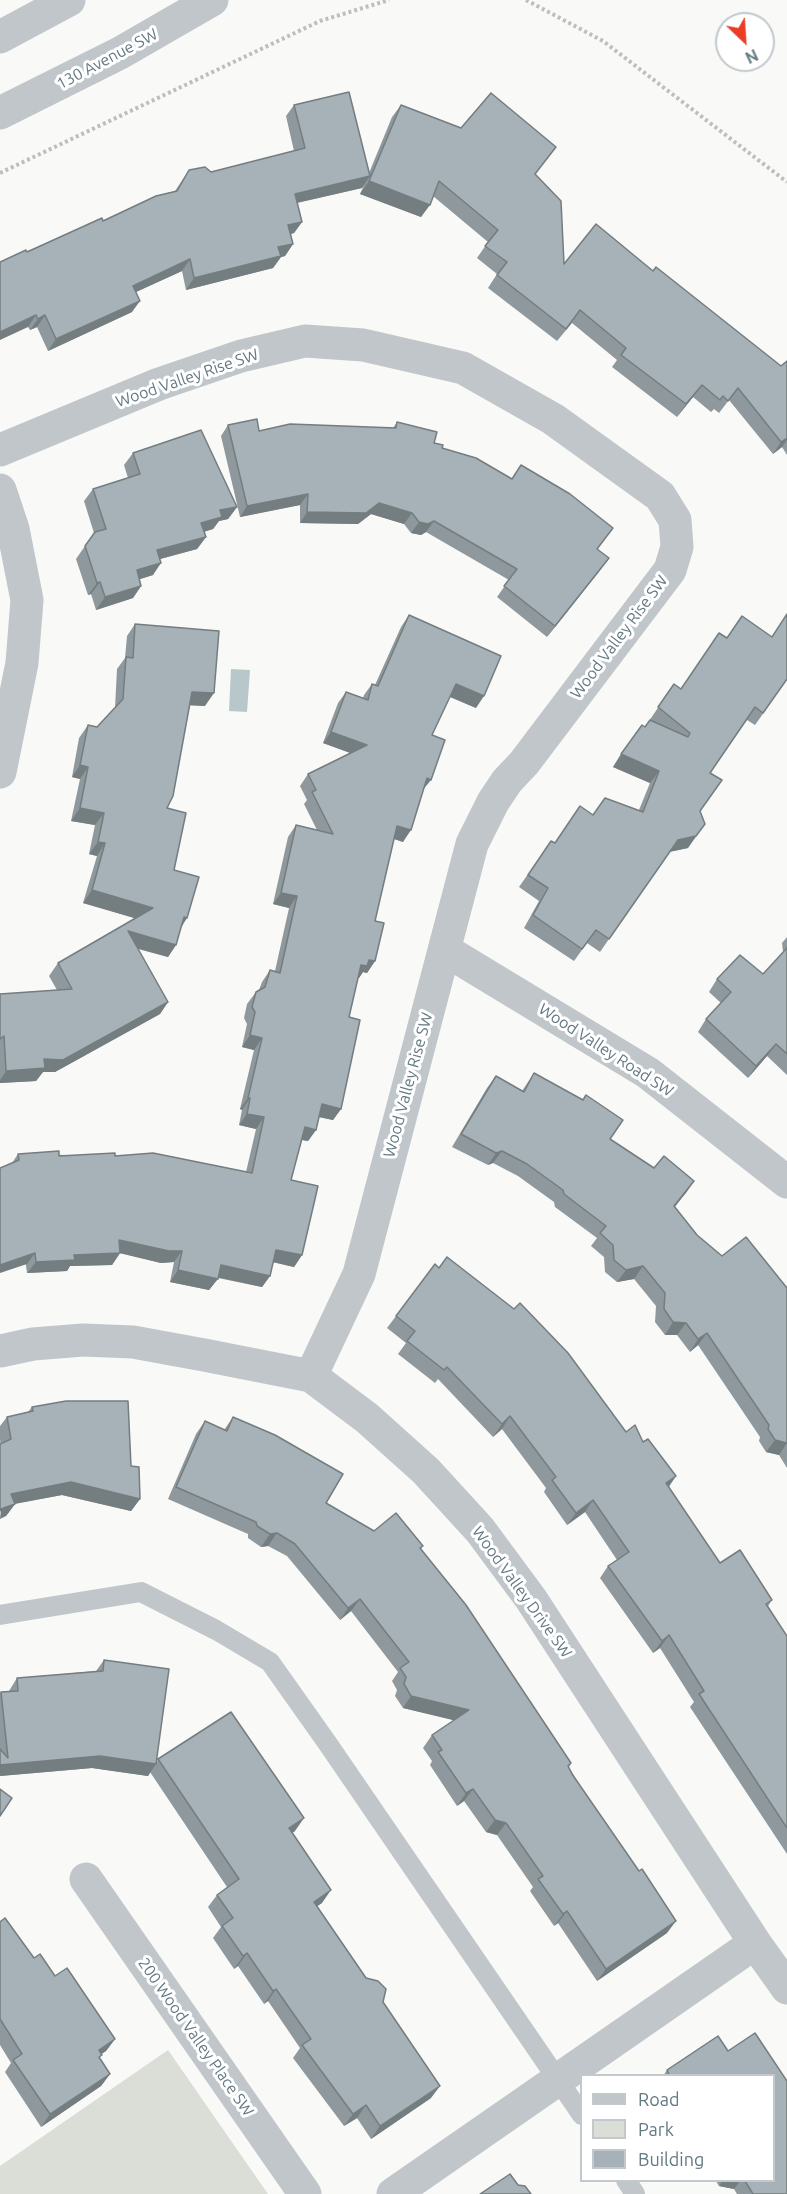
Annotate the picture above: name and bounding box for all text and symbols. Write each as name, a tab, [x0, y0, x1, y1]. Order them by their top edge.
north arrow	[715, 12, 775, 72]
street label: 130 Avenue SW	[53, 24, 161, 94]
text: N	[743, 46, 761, 67]
street label: Wood Valley Rise SW	[113, 345, 261, 411]
street label: Wood Valley Rise SW	[566, 572, 672, 702]
street label: Wood Valley Road SW	[535, 999, 677, 1101]
street label: Wood Valley Rise SW	[379, 1010, 437, 1160]
street label: Wood Valley Drive SW	[468, 1523, 576, 1661]
street label: 200 Wood Valley Place SW	[134, 1954, 258, 2120]
legend	[580, 2074, 775, 2182]
text: Road	[638, 2089, 680, 2109]
text: Park	[638, 2119, 674, 2139]
text: Building	[638, 2149, 704, 2169]

